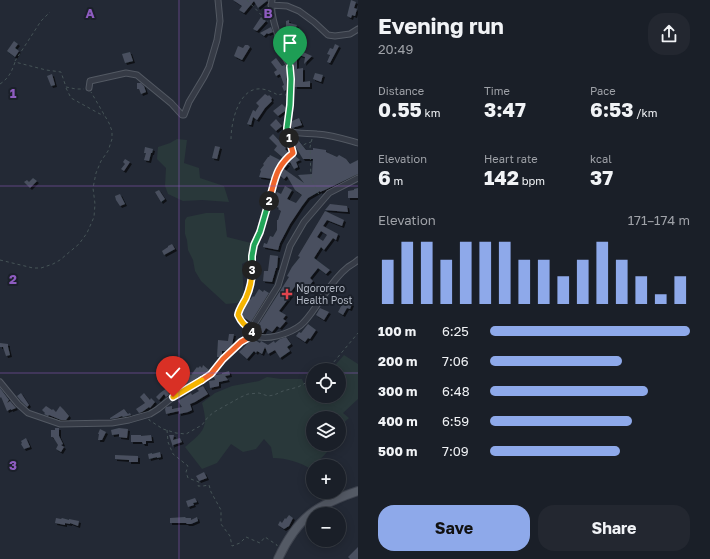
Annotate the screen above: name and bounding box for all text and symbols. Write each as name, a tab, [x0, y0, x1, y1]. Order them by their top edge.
text: A	[85, 5, 95, 21]
text: B	[263, 5, 273, 21]
text: Evening run	[378, 12, 504, 39]
button: share	[648, 13, 690, 55]
pin	[273, 26, 307, 67]
icon: arrive	[279, 32, 301, 54]
text: 20:49	[378, 41, 413, 57]
text: Distance	[378, 84, 424, 97]
text: Time	[484, 84, 510, 97]
text: Pace	[590, 84, 616, 97]
text: 1	[10, 85, 17, 101]
text: 0.55	[378, 97, 422, 121]
text: 3:47	[484, 97, 526, 121]
text: 6:53	[590, 97, 634, 121]
text: km	[422, 106, 441, 119]
text: /km	[634, 106, 657, 119]
pin: 1	[279, 128, 299, 148]
text: 1	[286, 131, 292, 144]
text: Elevation	[378, 152, 427, 165]
text: Heart rate	[484, 152, 538, 165]
text: kcal	[590, 152, 612, 165]
text: 6	[378, 165, 391, 189]
text: 142	[484, 165, 519, 189]
text: 37	[590, 165, 613, 189]
text: m	[391, 174, 403, 187]
text: bpm	[519, 174, 545, 187]
pin: 2	[259, 191, 279, 211]
text: 2	[266, 194, 272, 207]
text: Elevation	[378, 212, 436, 228]
text: 171–174 m	[628, 212, 690, 228]
pin: 3	[242, 260, 262, 280]
text: 3	[249, 263, 255, 276]
text: 2	[9, 271, 17, 287]
place label: Ngororero Health Post	[296, 282, 352, 306]
marker: Ngororero Health Post	[281, 288, 293, 300]
pin: 4	[242, 322, 262, 342]
text: 100 m	[378, 323, 416, 339]
text: 6:25	[442, 323, 469, 339]
text: 4	[249, 325, 255, 338]
text: 200 m	[378, 353, 417, 369]
text: 7:06	[442, 353, 469, 369]
pin	[156, 356, 190, 397]
icon: check	[162, 362, 184, 384]
map controls	[306, 363, 346, 547]
button: locate	[306, 363, 346, 403]
text: 300 m	[378, 383, 417, 399]
text: 6:48	[442, 383, 470, 399]
button: layers	[306, 411, 346, 451]
text: 400 m	[378, 413, 418, 429]
text: 6:59	[442, 413, 469, 429]
text: 500 m	[378, 443, 417, 459]
text: 7:09	[442, 443, 469, 459]
text: 3	[9, 457, 17, 473]
button: +	[306, 459, 346, 499]
button: Save	[378, 505, 530, 551]
button: Share	[538, 505, 690, 551]
button: −	[306, 507, 346, 547]

